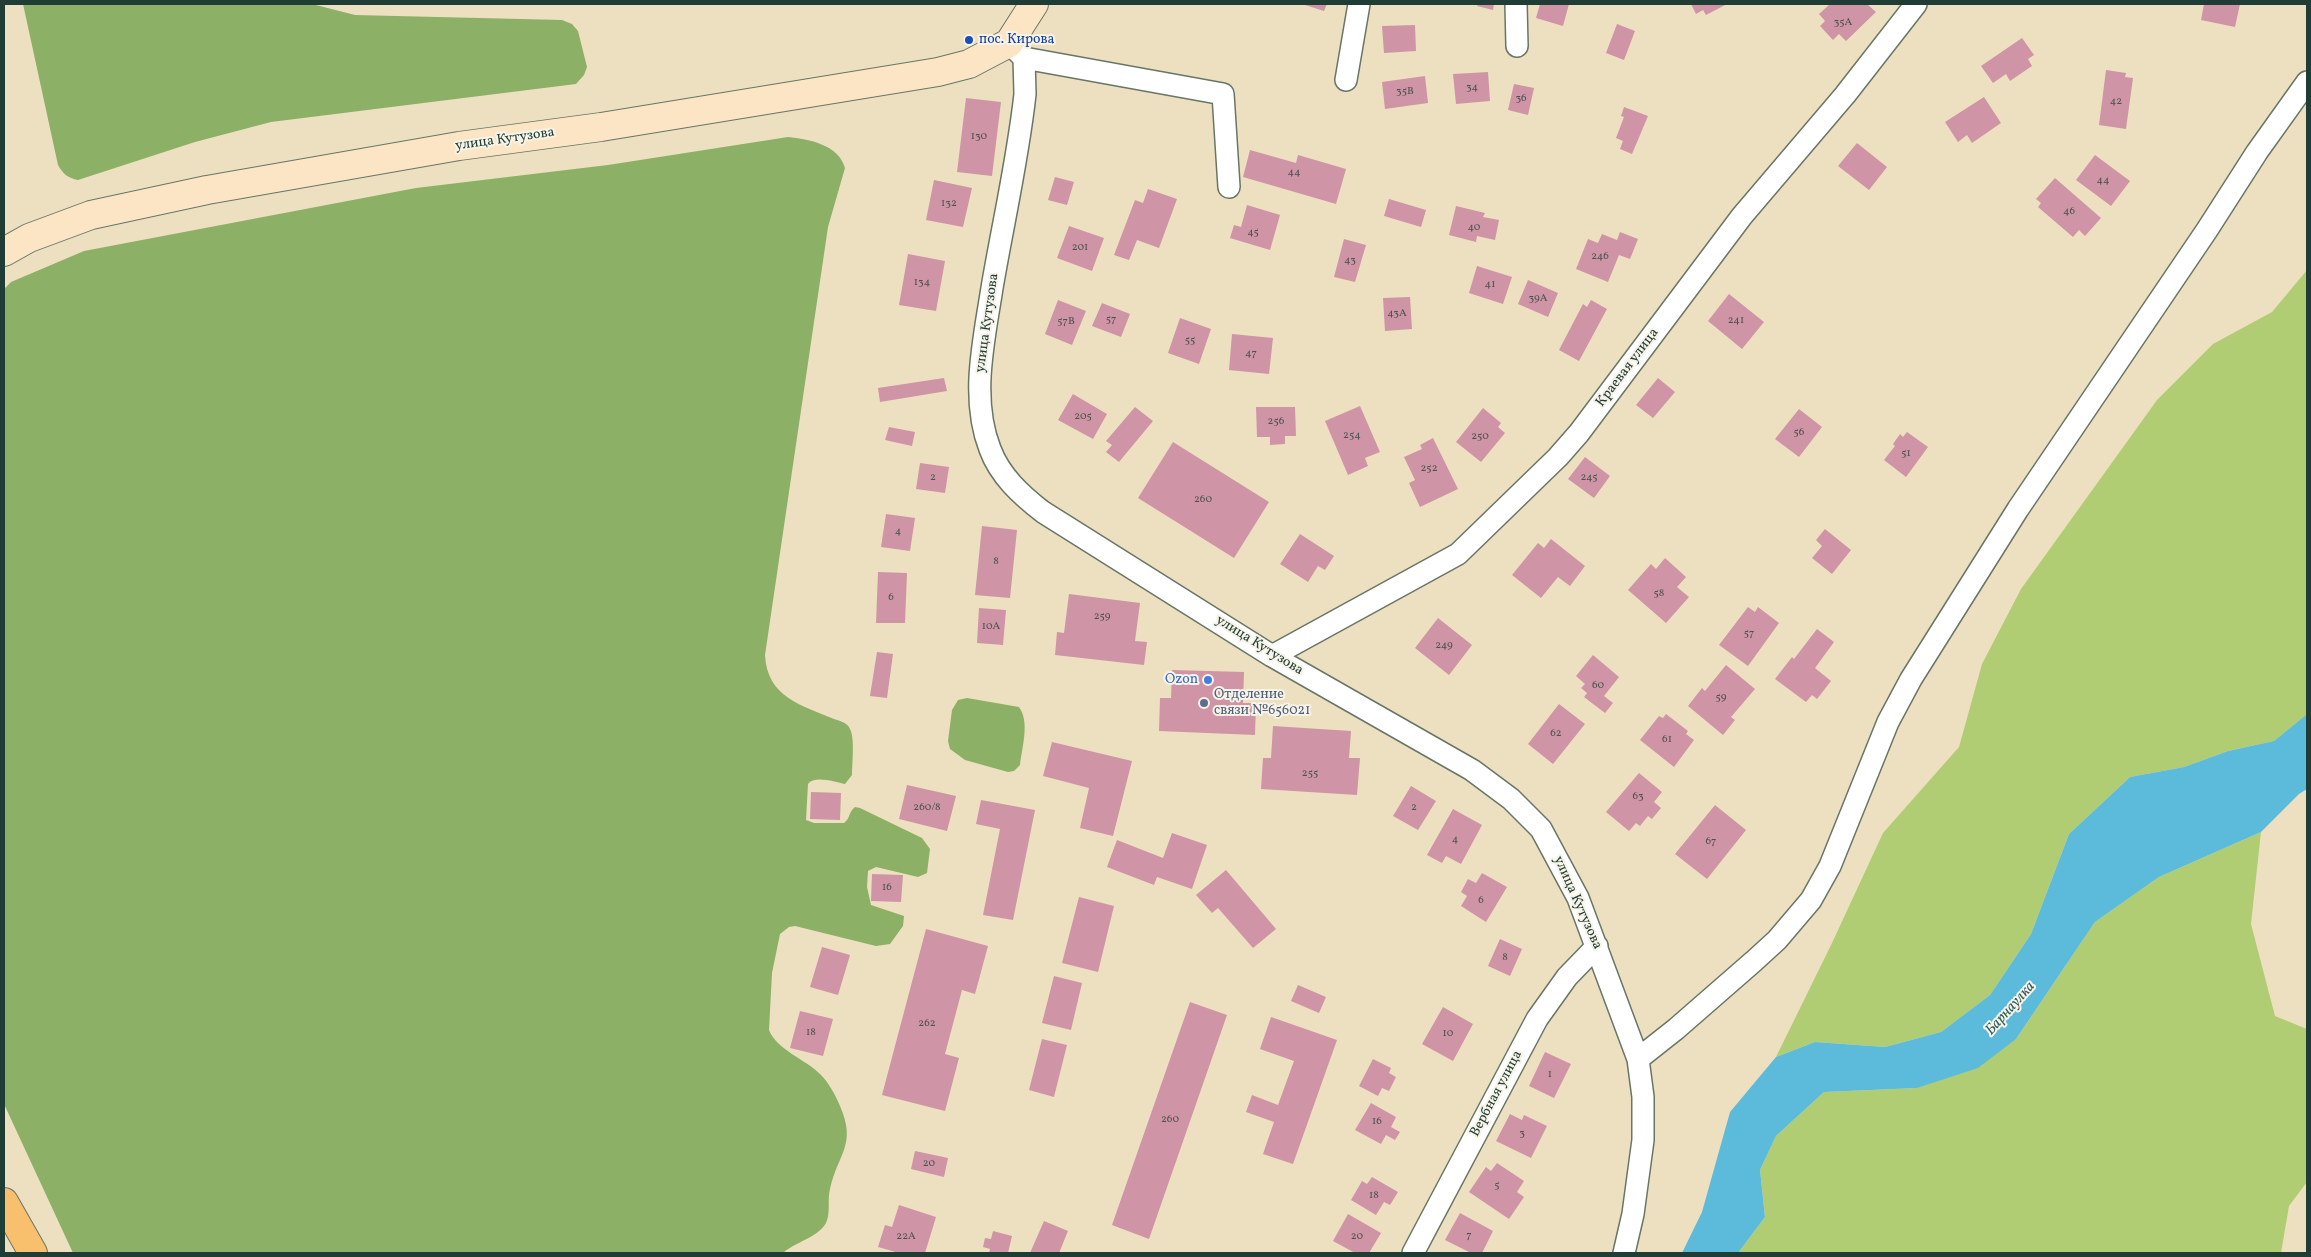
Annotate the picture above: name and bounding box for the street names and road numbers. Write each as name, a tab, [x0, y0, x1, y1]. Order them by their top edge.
street label: улица Кутузова	[454, 125, 556, 155]
street label: улица Кутузова	[973, 272, 1003, 374]
street label: Краевая улица	[1593, 325, 1663, 411]
street label: улица Кутузова	[1212, 612, 1306, 680]
street label: улица Кутузова	[1549, 854, 1605, 952]
street label: Вербная улица	[1467, 1048, 1527, 1140]

